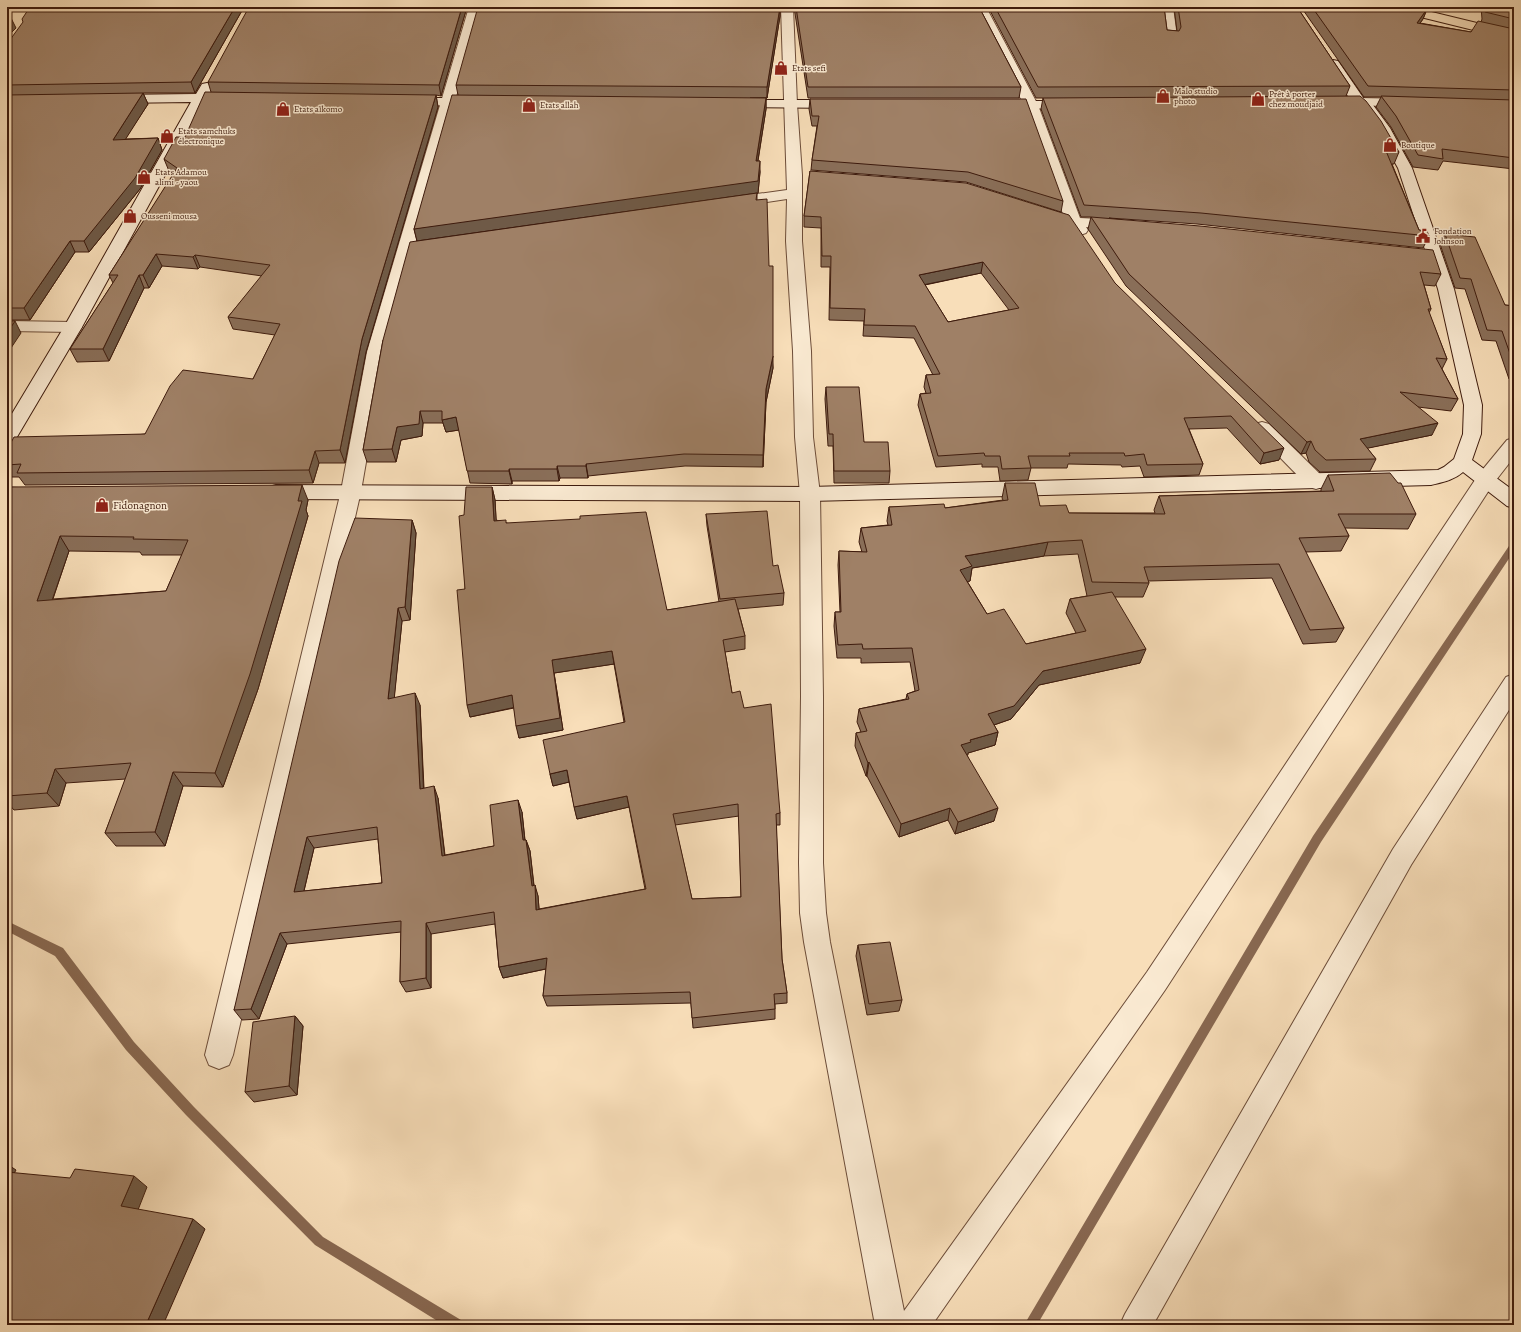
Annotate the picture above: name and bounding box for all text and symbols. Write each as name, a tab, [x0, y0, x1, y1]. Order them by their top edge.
shop icon: Etats sefi	[773, 60, 789, 76]
place label: Etats sefi	[792, 62, 826, 74]
place label: Malo studio photo	[1174, 85, 1218, 107]
shop icon: Malo studio photo	[1155, 88, 1171, 104]
place label: Prêt à porter chez moudjaid	[1269, 88, 1323, 110]
shop icon: Prêt à porter chez moudjaid	[1250, 91, 1266, 107]
shop icon: Etats allah	[521, 97, 537, 113]
place label: Etats allah	[540, 99, 579, 111]
shop icon: Etats aïkomo	[275, 101, 291, 117]
place label: Etats aïkomo	[294, 103, 343, 115]
place label: Etats samchuks électronique	[178, 125, 236, 147]
shop icon: Etats samchuks électronique	[159, 128, 175, 144]
shop icon: Boutique	[1382, 137, 1398, 153]
place label: Boutique	[1401, 139, 1435, 151]
place label: Etats Adamou alimi - yaou	[155, 166, 207, 188]
shop icon: Etats Adamou alimi - yaou	[136, 169, 152, 185]
shop icon: Ousseni mousa	[122, 208, 138, 224]
place label: Ousseni mousa	[141, 210, 198, 222]
place label: Fondation Johnson	[1434, 225, 1472, 247]
public building icon: Fondation Johnson	[1415, 228, 1431, 244]
shop icon: Fidonagnon	[94, 497, 110, 513]
place label: Fidonagnon	[113, 498, 167, 513]

